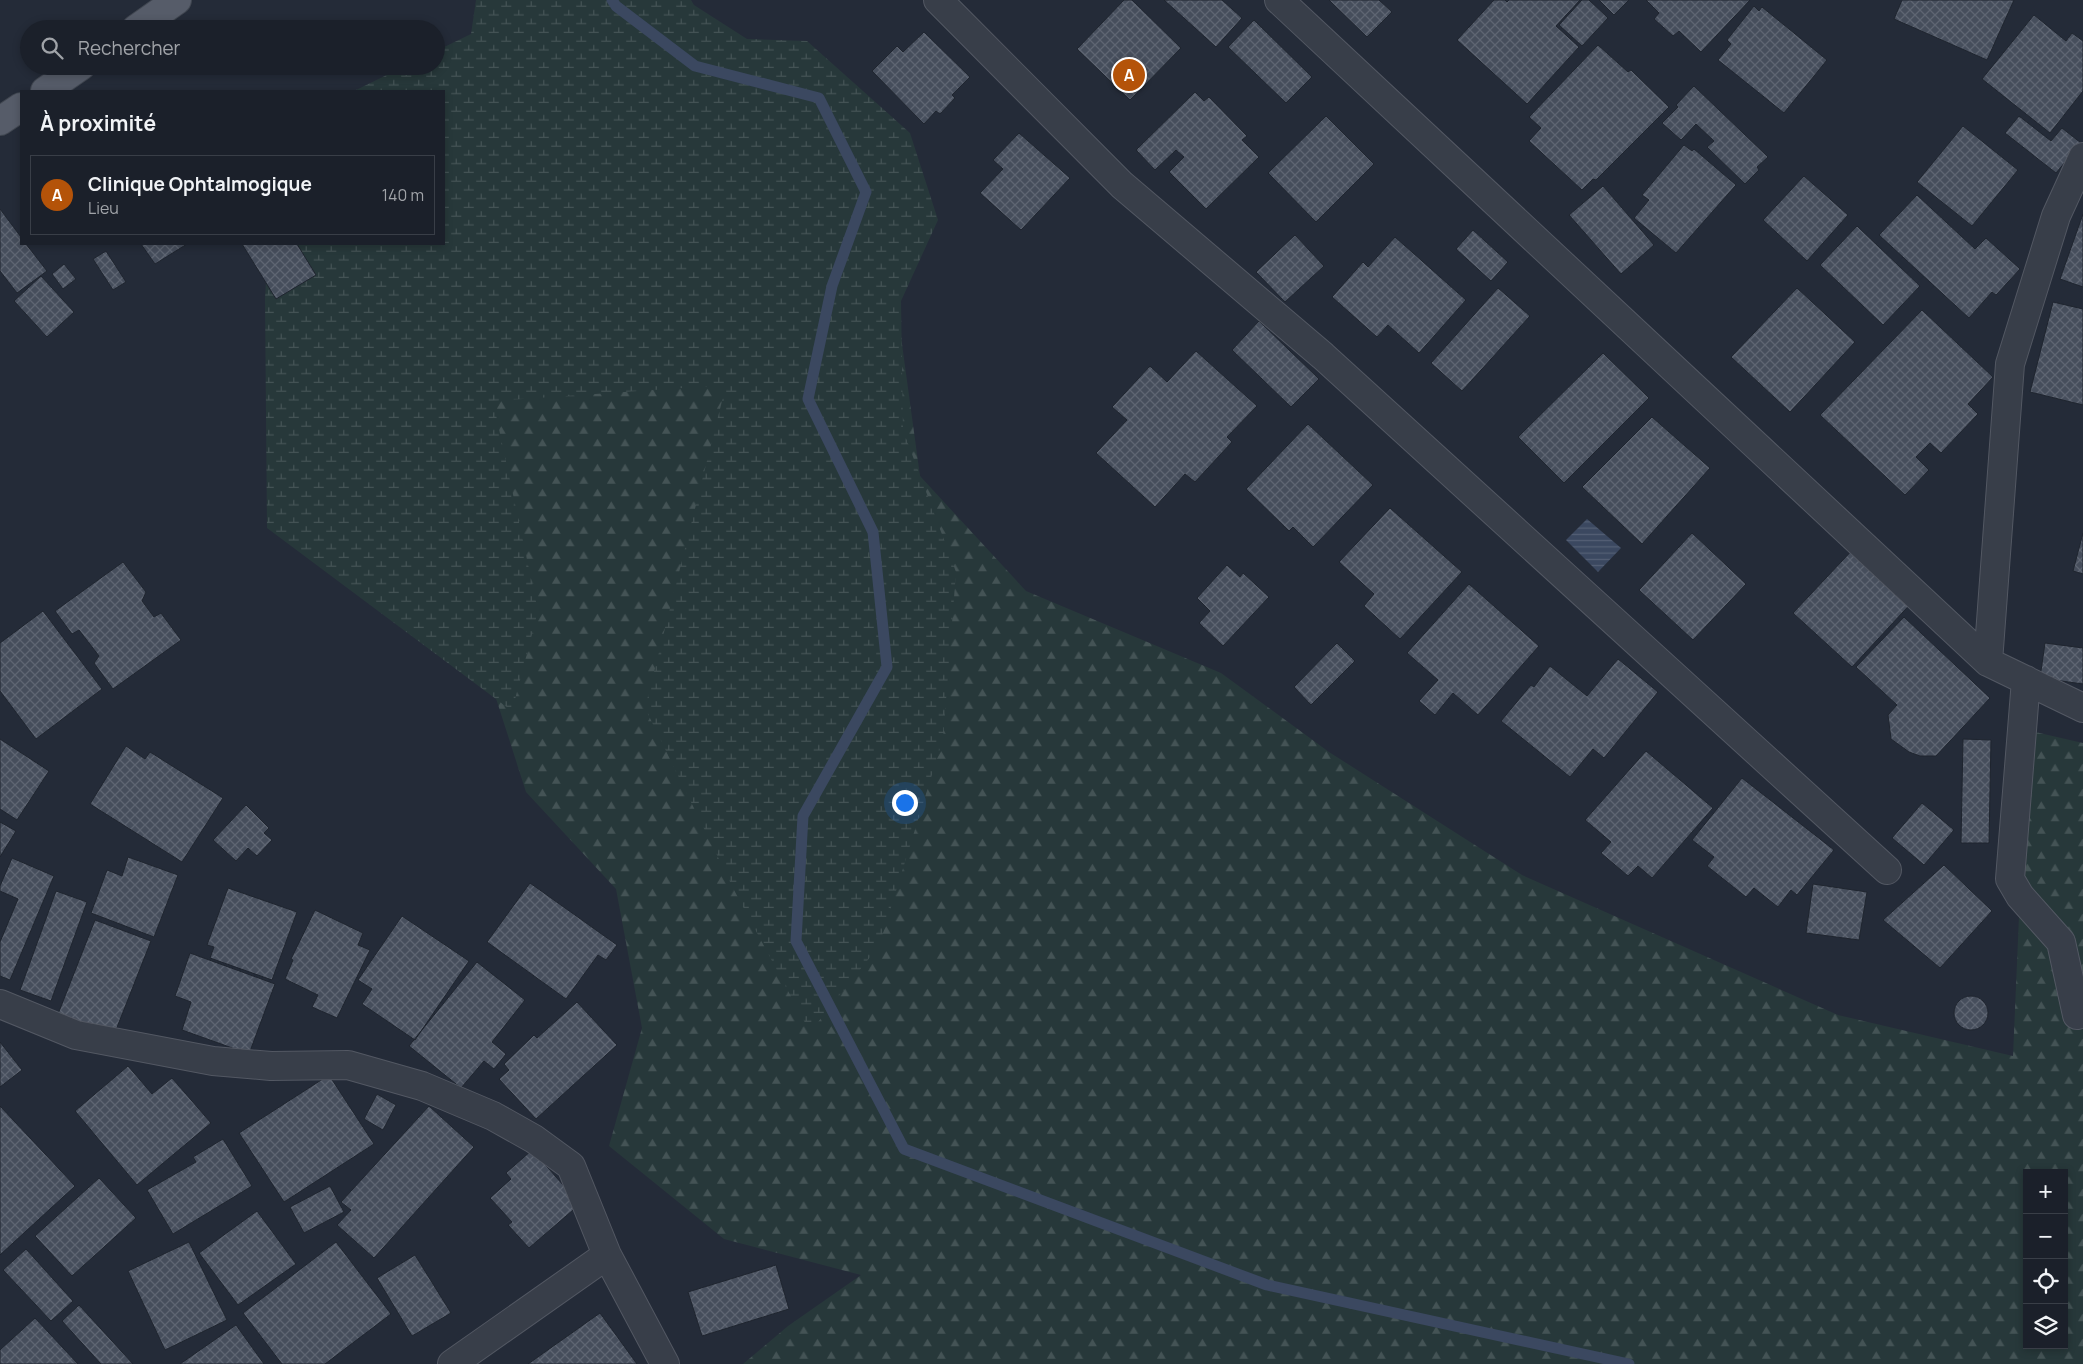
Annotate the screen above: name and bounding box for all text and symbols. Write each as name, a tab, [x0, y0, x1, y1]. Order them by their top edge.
search box	[20, 20, 445, 75]
icon: search	[38, 34, 66, 62]
text: Rechercher	[78, 35, 180, 61]
pin: A	[1113, 56, 1145, 94]
text: À proximité	[40, 109, 156, 137]
text: Clinique Ophtalmogique	[88, 171, 312, 197]
text: A	[52, 184, 62, 206]
text: 140 m	[382, 184, 424, 206]
text: Lieu	[88, 197, 119, 219]
your location	[892, 790, 918, 816]
map controls	[2023, 1169, 2068, 1349]
button: +	[2023, 1169, 2068, 1214]
button: −	[2023, 1214, 2068, 1259]
button: locate	[2023, 1259, 2068, 1304]
button: layers	[2023, 1304, 2068, 1349]

